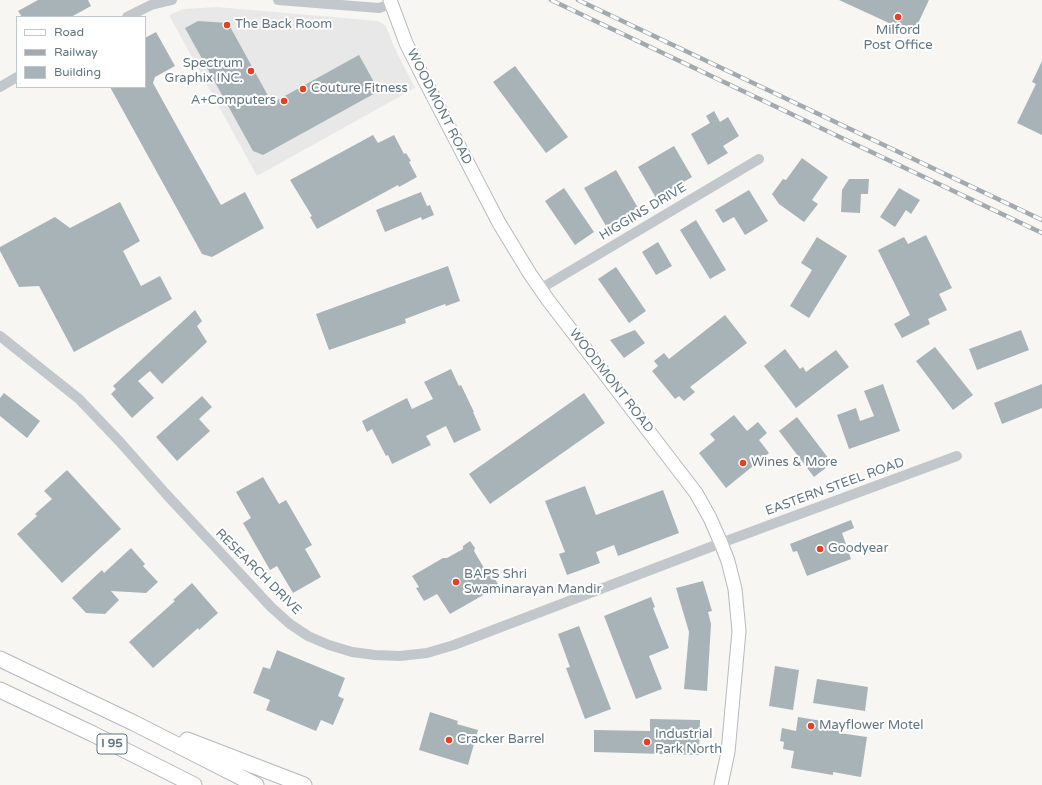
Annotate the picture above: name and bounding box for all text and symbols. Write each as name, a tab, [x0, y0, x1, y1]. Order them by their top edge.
marker: Milford Post Office	[893, 12, 903, 22]
legend	[16, 16, 146, 88]
place label: The Back Room	[235, 17, 332, 33]
marker: The Back Room	[222, 20, 232, 30]
place label: Milford Post Office	[863, 23, 933, 54]
text: Road	[54, 25, 84, 39]
text: Railway	[54, 45, 98, 59]
street label: WOODMONT ROAD	[403, 46, 475, 168]
place label: Spectrum Graphix INC.	[165, 56, 243, 87]
text: Building	[54, 65, 101, 79]
marker: Spectrum Graphix INC.	[246, 66, 256, 76]
place label: Couture Fitness	[311, 81, 408, 97]
marker: Couture Fitness	[298, 84, 308, 94]
place label: A+Computers	[191, 93, 276, 109]
marker: A+Computers	[279, 96, 289, 106]
street label: HIGGINS DRIVE	[597, 180, 689, 244]
street label: WOODMONT ROAD	[565, 326, 657, 436]
place label: Wines & More	[751, 455, 837, 471]
street label: EASTERN STEEL ROAD	[763, 455, 907, 519]
marker: Wines & More	[738, 458, 748, 468]
street label: RESEARCH DRIVE	[212, 526, 304, 618]
place label: Goodyear	[828, 541, 888, 557]
marker: Goodyear	[815, 544, 825, 554]
place label: BAPS Shri Swaminarayan Mandir	[464, 567, 601, 598]
marker: BAPS Shri Swaminarayan Mandir	[451, 577, 461, 587]
place label: Mayflower Motel	[819, 718, 923, 734]
marker: Mayflower Motel	[806, 721, 816, 731]
place label: Industrial Park North	[655, 727, 722, 758]
place label: Cracker Barrel	[457, 732, 545, 748]
road number: I 95	[97, 734, 127, 754]
marker: Cracker Barrel	[444, 735, 454, 745]
marker: Industrial Park North	[642, 737, 652, 747]

